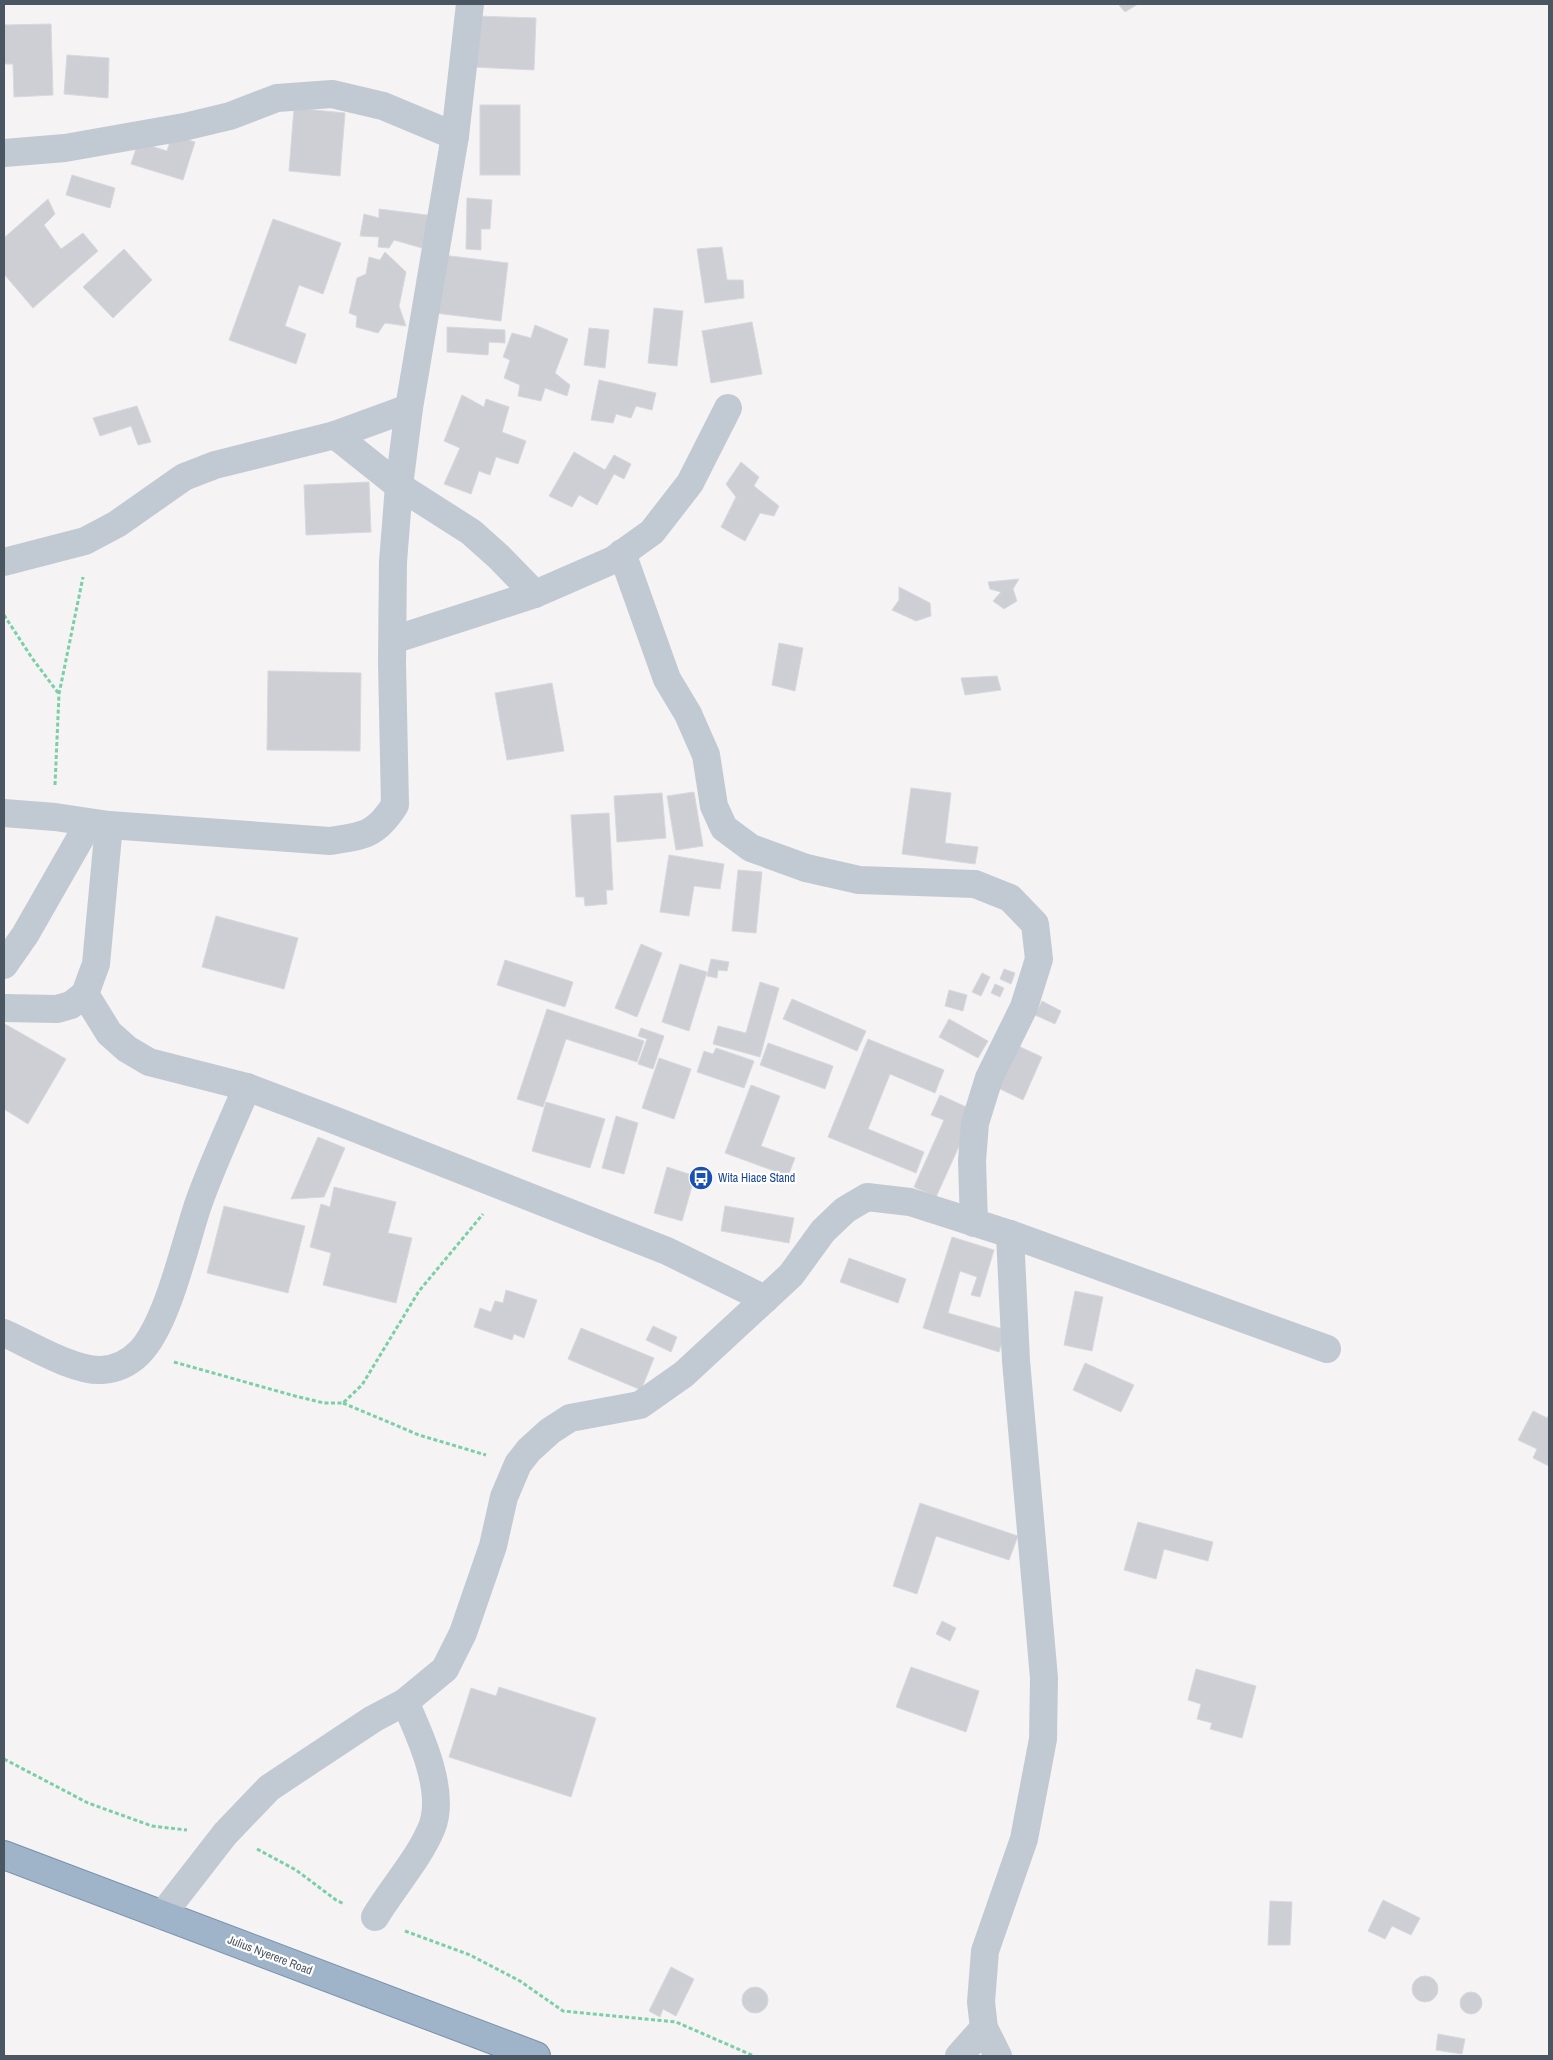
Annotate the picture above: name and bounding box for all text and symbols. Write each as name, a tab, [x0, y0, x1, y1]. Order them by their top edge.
bus stop icon: Wita Hiace Stand	[688, 1165, 714, 1191]
place label: Wita Hiace Stand	[718, 1170, 795, 1186]
street label: Julius Nyerere Road	[225, 1931, 315, 1979]

